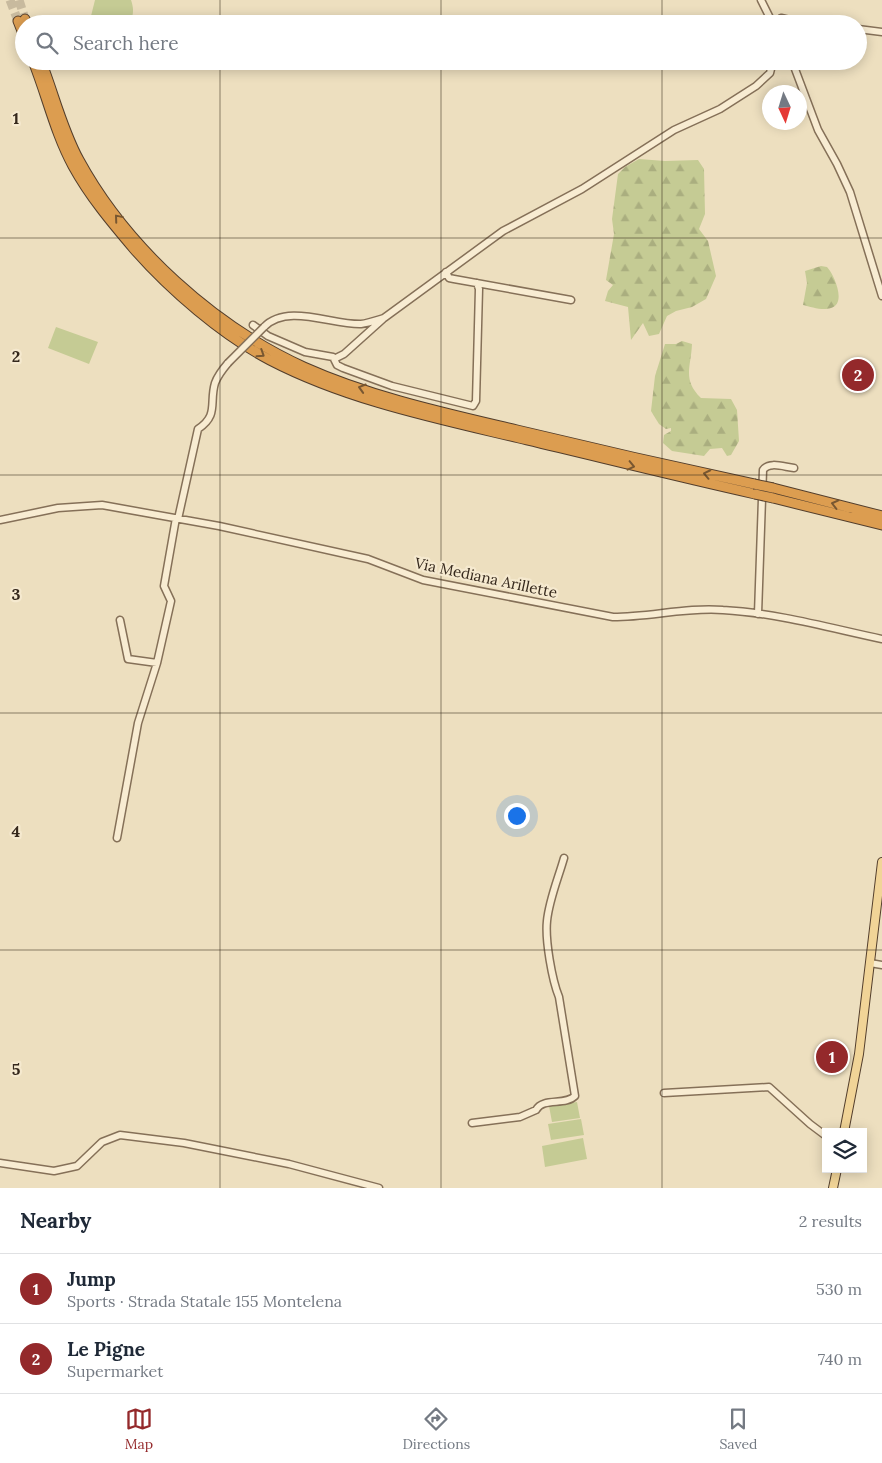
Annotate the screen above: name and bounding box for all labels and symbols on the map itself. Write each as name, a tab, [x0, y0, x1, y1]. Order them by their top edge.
north arrow	[762, 85, 807, 130]
text: 1	[13, 108, 19, 128]
one-way arrow	[115, 214, 124, 223]
text: 2	[12, 346, 20, 366]
one-way arrow	[256, 348, 265, 358]
pin: 2	[842, 356, 874, 394]
one-way arrow	[359, 384, 367, 394]
one-way arrow	[627, 460, 636, 471]
one-way arrow	[702, 469, 711, 480]
one-way arrow	[830, 499, 839, 510]
street label: Via Mediana Arillette	[412, 553, 559, 602]
text: 3	[12, 584, 21, 604]
your location	[504, 803, 530, 829]
text: 4	[12, 821, 21, 841]
pin: 1	[816, 1038, 848, 1076]
text: 5	[12, 1059, 21, 1079]

